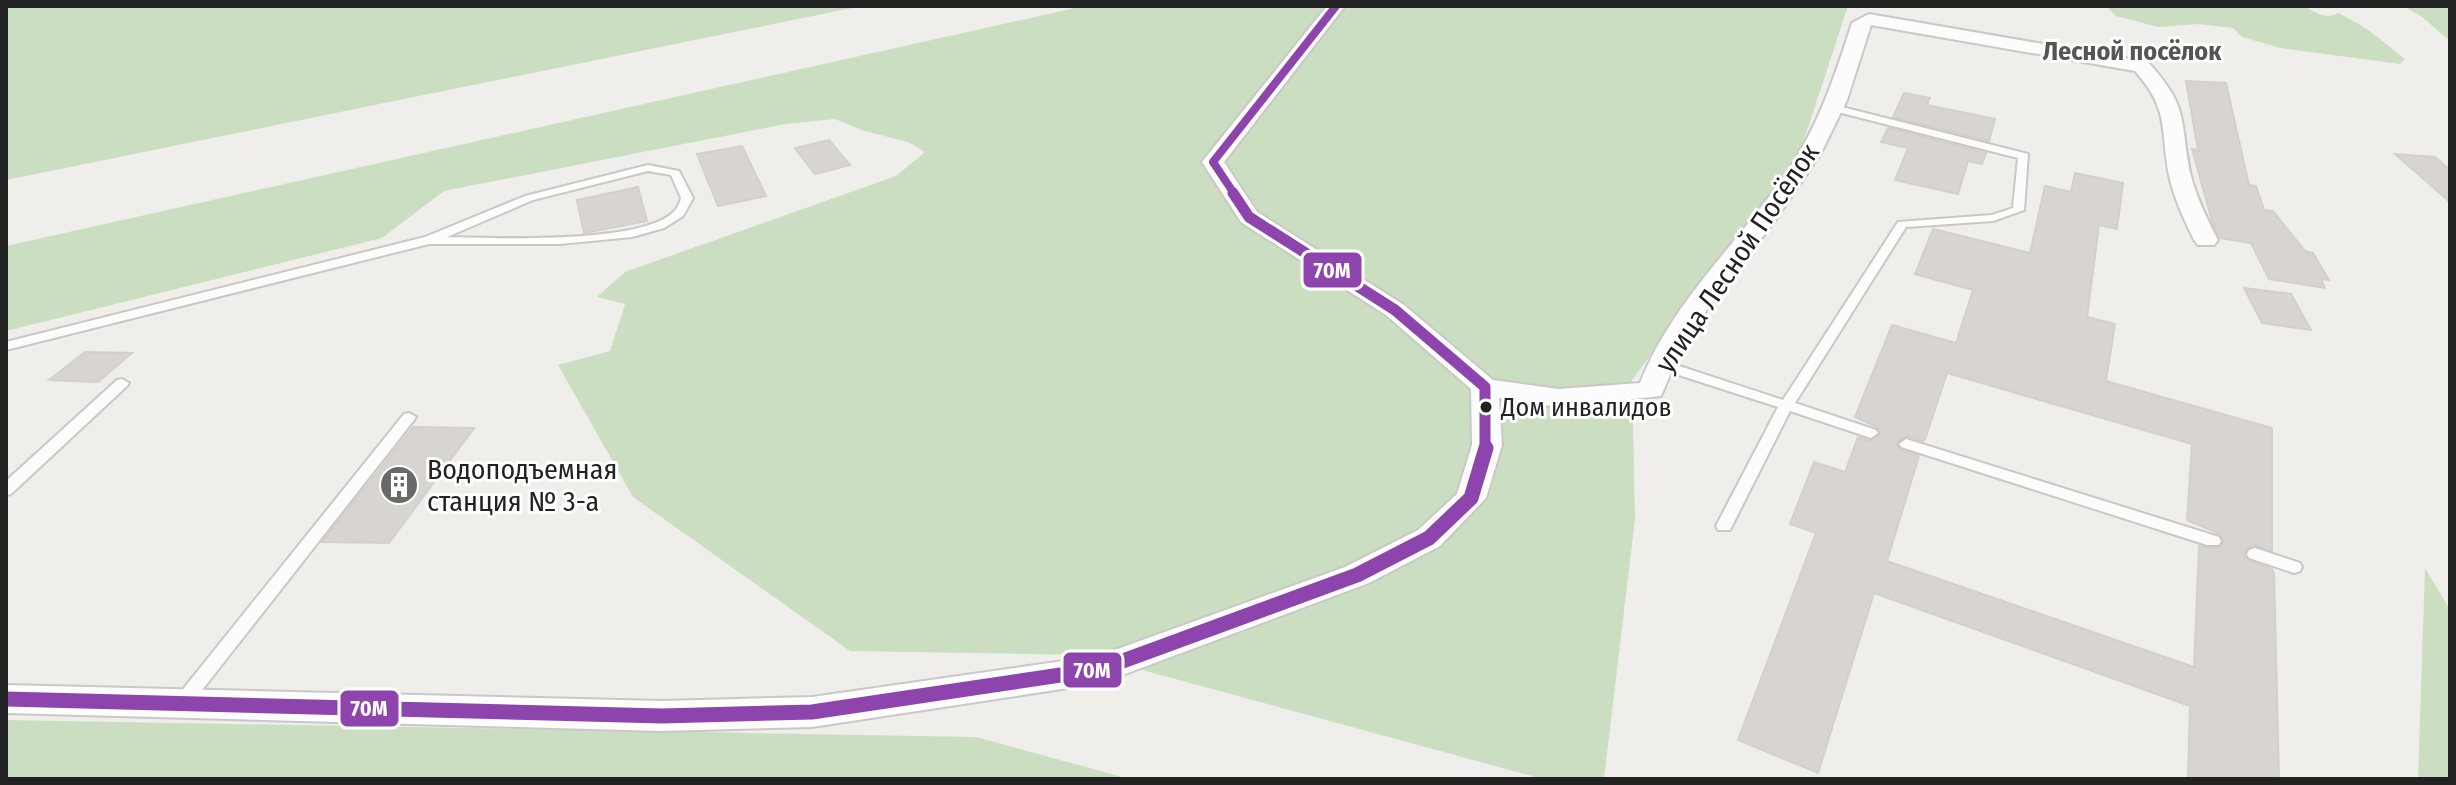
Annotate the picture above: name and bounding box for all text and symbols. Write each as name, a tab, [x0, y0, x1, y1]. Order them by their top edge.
district label: Лесной посёлок	[2043, 36, 2222, 67]
street label: улица Лесной Посёлок	[1648, 137, 1826, 379]
line badge: 70М	[1302, 251, 1363, 289]
text: 70М	[1313, 257, 1351, 284]
place label: Дом инвалидов	[1500, 392, 1672, 423]
marker: Дом инвалидов	[1478, 399, 1494, 415]
place label: Водоподъемная станция № 3-а	[427, 453, 617, 518]
building icon: Водоподъемная станция № 3-а	[378, 464, 420, 506]
line badge: 70М	[1062, 651, 1123, 689]
text: 70М	[1073, 657, 1111, 684]
line badge: 70М	[339, 689, 400, 728]
text: 70М	[350, 695, 388, 722]

